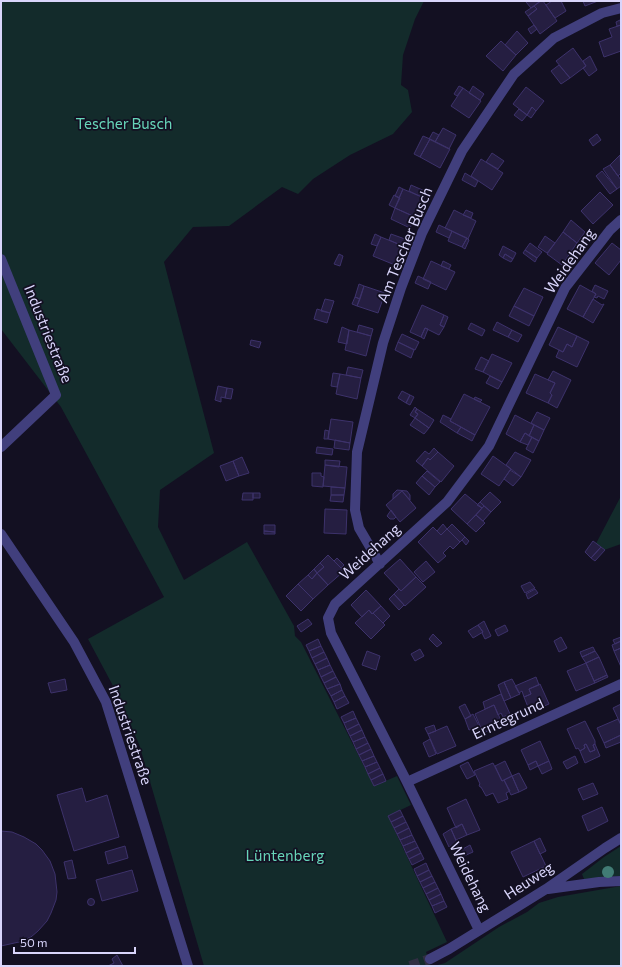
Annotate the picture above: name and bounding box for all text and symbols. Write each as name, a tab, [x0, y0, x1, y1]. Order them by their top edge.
park label: Tescher Busch	[76, 114, 172, 132]
street label: Am Tescher Busch	[373, 184, 435, 305]
street label: Weidehang	[540, 224, 598, 297]
street label: Industriestraße	[21, 282, 77, 385]
street label: Weidehang	[335, 519, 404, 583]
street label: Industriestraße	[105, 683, 156, 787]
street label: Erntegrund	[469, 694, 546, 743]
street label: Weidehang	[446, 839, 496, 915]
park label: Lüntenberg	[245, 846, 325, 864]
street label: Heuweg	[500, 858, 557, 903]
scale bar	[14, 929, 135, 955]
text: 50 m	[20, 935, 48, 949]

